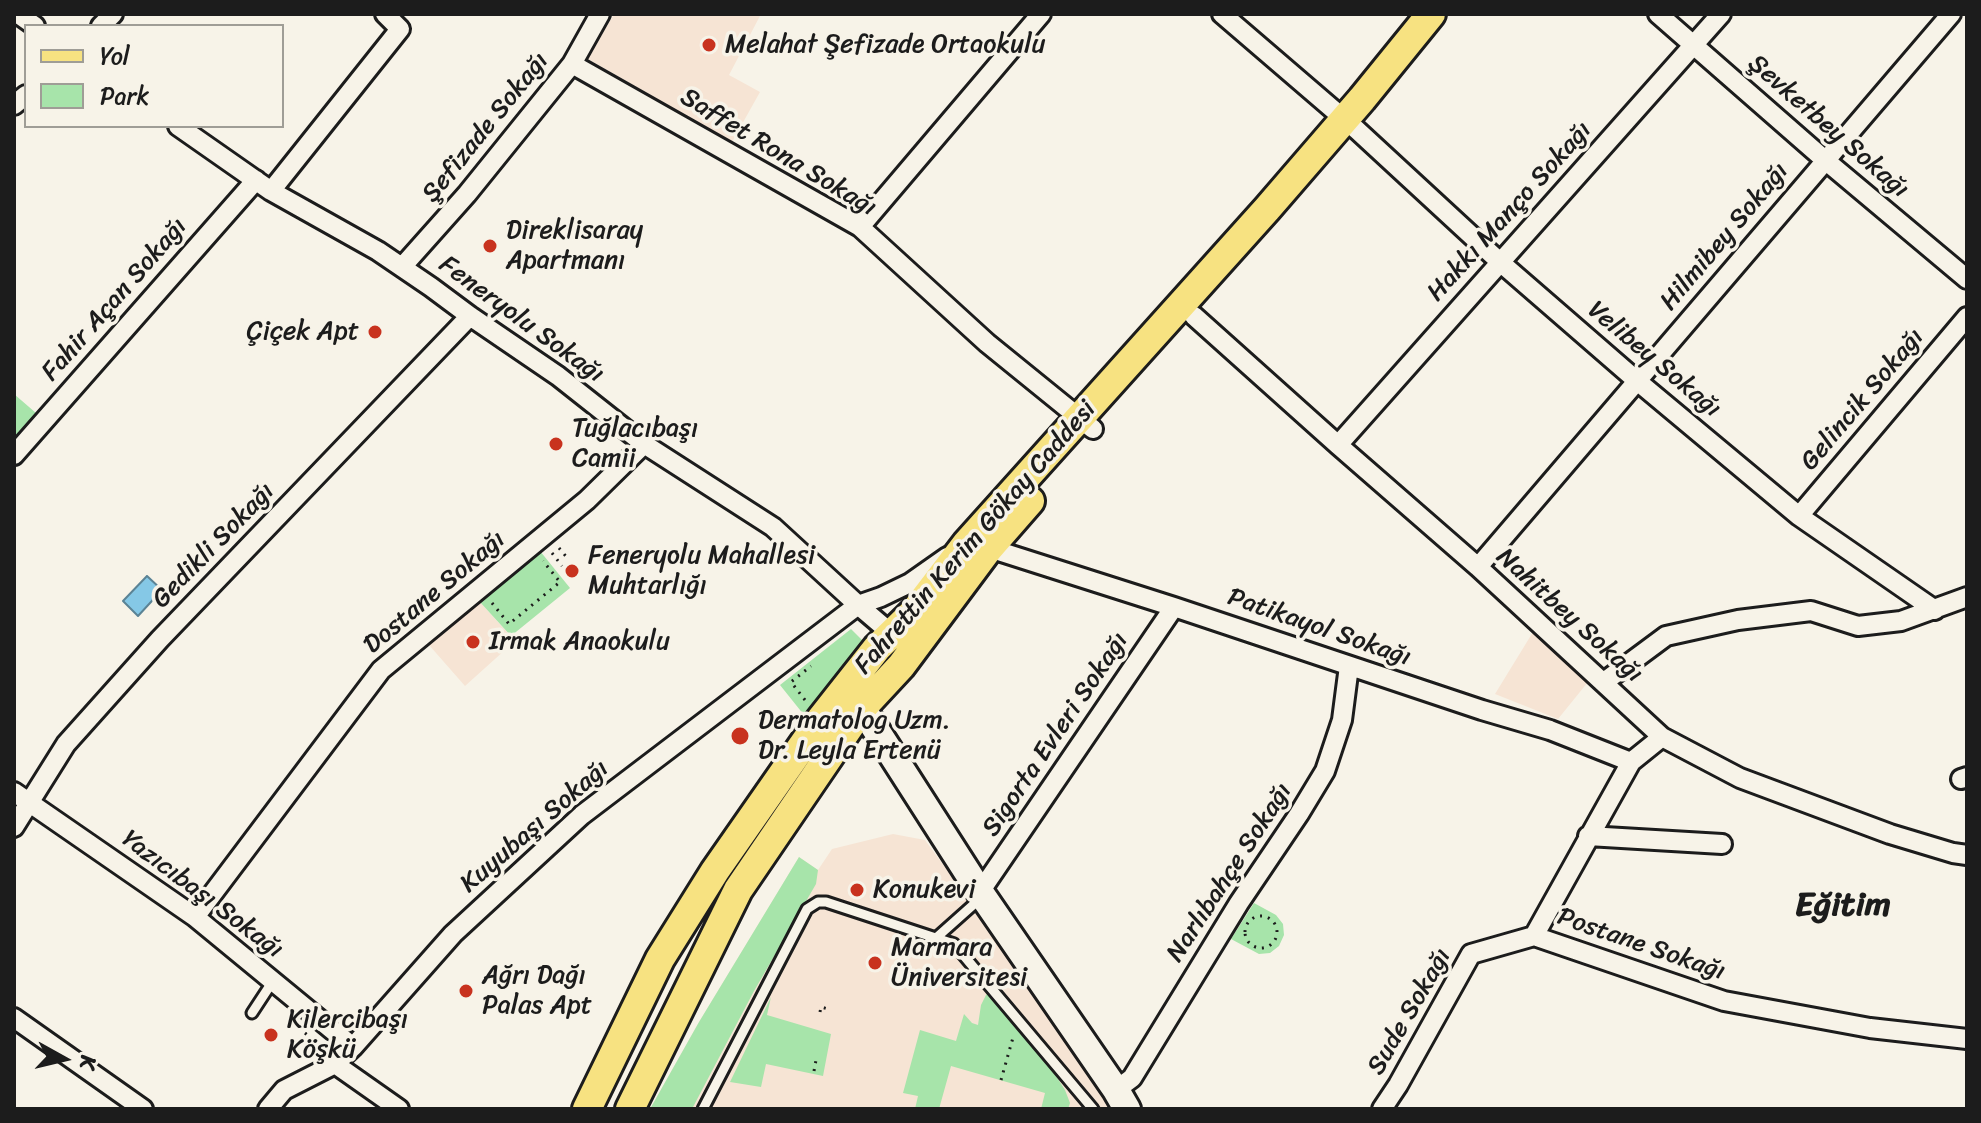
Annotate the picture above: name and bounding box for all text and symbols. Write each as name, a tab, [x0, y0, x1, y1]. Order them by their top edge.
legend	[24, 24, 284, 128]
place label: Melahat Şefizade Ortaokulu	[725, 29, 1046, 61]
text: Yol	[100, 35, 130, 77]
marker: Melahat Şefizade Ortaokulu	[700, 36, 718, 54]
street label: Şefizade Sokağı	[416, 47, 556, 209]
street label: Şevketbey Sokağı	[1741, 49, 1915, 205]
text: Park	[100, 75, 149, 117]
street label: Saffet Rona Sokağı	[674, 82, 882, 224]
street label: Hakkı Manço Sokağı	[1421, 116, 1599, 308]
street label: Hilmibey Sokağı	[1654, 157, 1796, 317]
street label: Fahir Açan Sokağı	[36, 212, 194, 388]
place label: Direklisaray Apartmanı	[506, 215, 643, 276]
marker: Direklisaray Apartmanı	[481, 237, 499, 255]
street label: Feneryolu Sokağı	[432, 250, 610, 390]
street label: Velibey Sokağı	[1581, 295, 1727, 425]
place label: Çiçek Apt	[247, 316, 359, 348]
marker: Çiçek Apt	[366, 323, 384, 341]
street label: Gelincik Sokağı	[1795, 323, 1931, 477]
street label: Fahrettin Kerim Gökay Caddesi	[849, 395, 1103, 681]
place label: Tuğlacıbaşı Camii	[572, 413, 698, 474]
marker: Tuğlacıbaşı Camii	[547, 435, 565, 453]
street label: Gedikli Sokağı	[146, 477, 282, 615]
street label: Dostane Sokağı	[358, 525, 512, 661]
place label: Feneryolu Mahallesi Muhtarlığı	[588, 540, 815, 602]
street label: Nahitbey Sokağı	[1489, 542, 1649, 690]
marker: Feneryolu Mahallesi Muhtarlığı	[563, 562, 581, 580]
street label: Patikayol Sokağı	[1223, 582, 1415, 674]
place label: Irmak Anaokulu	[489, 626, 670, 658]
street label: Sigorta Evleri Sokağı	[976, 627, 1136, 843]
marker: Irmak Anaokulu	[464, 633, 482, 651]
place label: Dermatolog Uzm. Dr. Leyla Ertenü	[758, 705, 951, 766]
marker: Dermatolog Uzm. Dr. Leyla Ertenü	[729, 725, 751, 747]
street label: Kuyubaşı Sokağı	[454, 754, 616, 900]
street label: Narlıbahçe Sokağı	[1161, 778, 1299, 968]
street label: Yazıcıbaşı Sokağı	[115, 824, 289, 966]
place label: Konukevi	[873, 874, 976, 906]
marker: Konukevi	[848, 881, 866, 899]
district label: Eğitim	[1795, 886, 1891, 926]
street label: Postane Sokağı	[1553, 902, 1729, 988]
place label: Marmara Üniversitesi	[891, 932, 1027, 994]
street label: Sude Sokağı	[1361, 943, 1459, 1081]
marker: Marmara Üniversitesi	[866, 954, 884, 972]
place label: Ağrı Dağı Palas Apt	[482, 960, 592, 1022]
marker: Ağrı Dağı Palas Apt	[457, 982, 475, 1000]
place label: Kilercibaşı Köşkü	[287, 1004, 408, 1066]
north arrow	[24, 1019, 104, 1099]
marker: Kilercibaşı Köşkü	[262, 1026, 280, 1044]
text: K	[68, 1053, 109, 1072]

